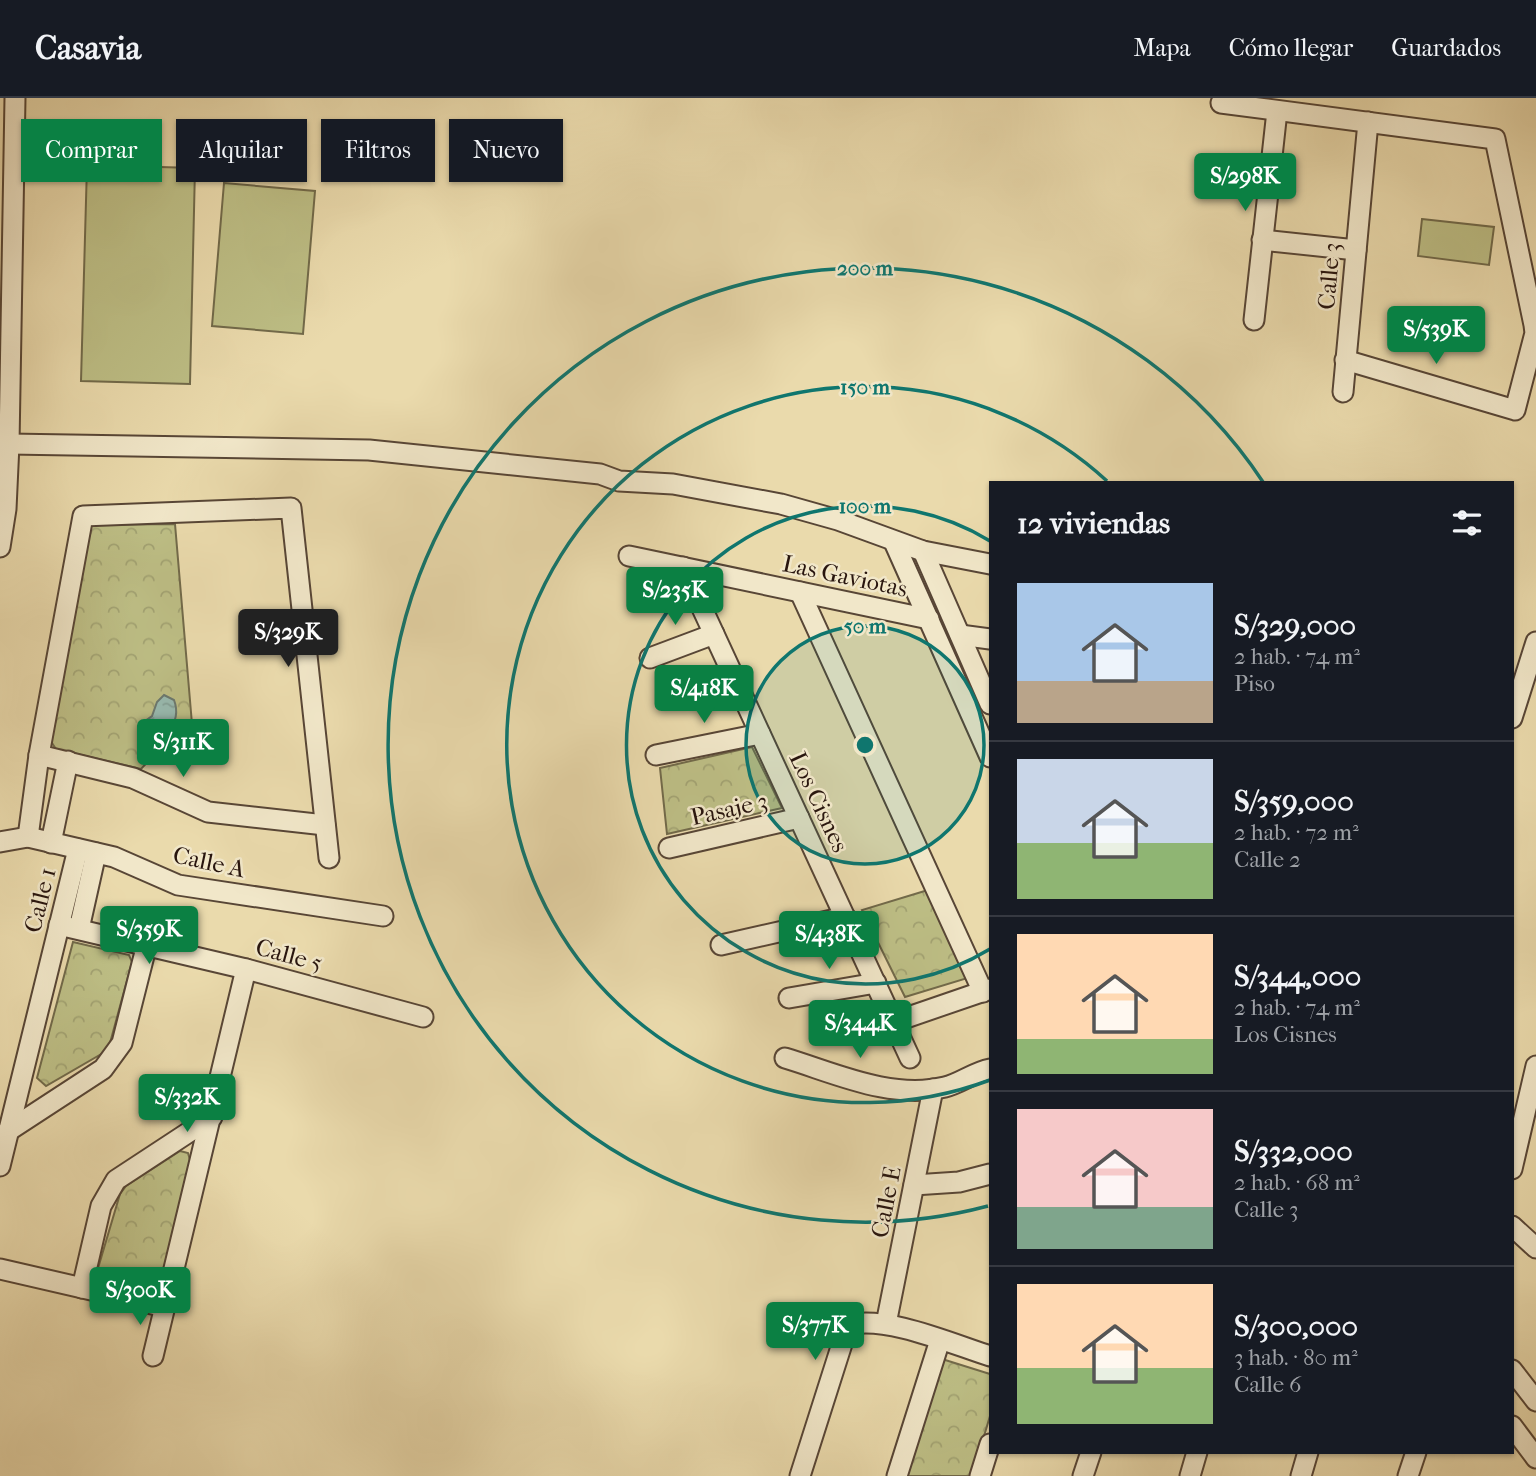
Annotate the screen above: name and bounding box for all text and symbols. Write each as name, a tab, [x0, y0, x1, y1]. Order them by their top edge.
text: Casavia	[35, 29, 141, 68]
text: Mapa	[1133, 34, 1191, 62]
text: Cómo llegar	[1229, 34, 1353, 62]
text: Guardados	[1391, 34, 1501, 62]
chip: Comprar	[21, 119, 162, 182]
chip: Alquilar	[176, 119, 307, 182]
chip: Filtros	[321, 119, 435, 182]
chip: Nuevo	[449, 119, 563, 182]
pin: S/298K	[1188, 153, 1302, 213]
text: S/298K	[1210, 162, 1280, 189]
street label: Calle 3	[1312, 241, 1346, 311]
text: 200 m	[837, 256, 894, 280]
pin: S/539K	[1379, 306, 1493, 366]
text: S/539K	[1403, 315, 1469, 342]
text: 150 m	[840, 375, 891, 399]
text: 100 m	[839, 494, 892, 518]
icon: filters	[1448, 504, 1486, 542]
text: 12 viviendas	[1017, 506, 1170, 541]
street label: Las Gaviotas	[780, 549, 910, 603]
pin: S/235K	[618, 568, 732, 627]
text: S/235K	[642, 576, 708, 603]
text: S/329,000	[1234, 608, 1356, 643]
pin: S/329K	[231, 610, 345, 669]
icon: home	[1073, 611, 1157, 695]
text: 50 m	[844, 614, 887, 638]
text: S/329K	[254, 618, 322, 645]
text: 2 hab. · 74 m²	[1234, 643, 1360, 670]
pin: S/418K	[647, 666, 761, 725]
text: Piso	[1234, 670, 1275, 697]
text: S/418K	[671, 674, 737, 701]
pin: S/311K	[126, 720, 240, 779]
text: S/311K	[153, 728, 213, 755]
centre of rings	[853, 733, 877, 757]
street label: Los Cisnes	[784, 747, 854, 857]
text: S/359,000	[1234, 784, 1354, 819]
street label: Pasaje 3	[688, 787, 770, 831]
icon: home	[1073, 787, 1157, 871]
text: 2 hab. · 72 m²	[1234, 819, 1359, 846]
street label: Calle A	[170, 841, 248, 883]
text: Calle 2	[1234, 846, 1301, 873]
street label: Calle 1	[18, 865, 62, 935]
pin: S/359K	[92, 906, 206, 966]
pin: S/438K	[772, 912, 886, 971]
text: S/359K	[116, 915, 182, 942]
text: S/438K	[795, 920, 863, 947]
street label: Calle 5	[253, 933, 325, 977]
text: S/344,000	[1234, 959, 1361, 994]
icon: home	[1073, 962, 1157, 1046]
text: 2 hab. · 74 m²	[1234, 994, 1360, 1021]
pin: S/344K	[803, 1000, 917, 1060]
text: S/344K	[825, 1009, 895, 1036]
text: Los Cisnes	[1234, 1021, 1337, 1048]
pin: S/332K	[130, 1074, 244, 1134]
text: S/332K	[155, 1083, 219, 1110]
text: S/332,000	[1234, 1134, 1353, 1169]
icon: home	[1073, 1137, 1157, 1221]
street label: Calle E	[865, 1164, 907, 1240]
text: 2 hab. · 68 m²	[1234, 1169, 1360, 1196]
text: Calle 3	[1234, 1196, 1298, 1223]
pin: S/300K	[83, 1268, 197, 1327]
text: S/300K	[105, 1276, 175, 1303]
pin: S/377K	[758, 1302, 872, 1362]
text: S/300,000	[1234, 1309, 1358, 1344]
text: S/377K	[782, 1311, 848, 1338]
icon: home	[1073, 1312, 1157, 1396]
text: 3 hab. · 80 m²	[1234, 1344, 1358, 1371]
text: Calle 6	[1234, 1371, 1301, 1398]

